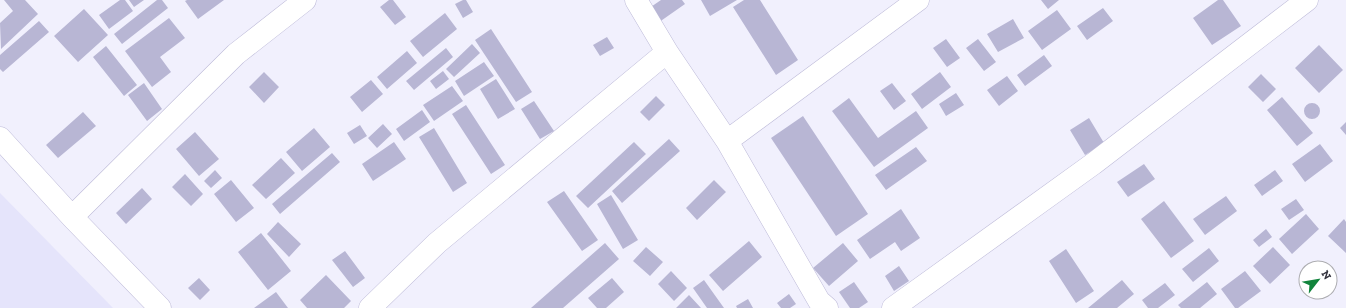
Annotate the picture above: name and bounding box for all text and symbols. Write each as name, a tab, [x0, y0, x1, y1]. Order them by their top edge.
north arrow	[1298, 260, 1338, 300]
text: N	[1318, 268, 1334, 283]

